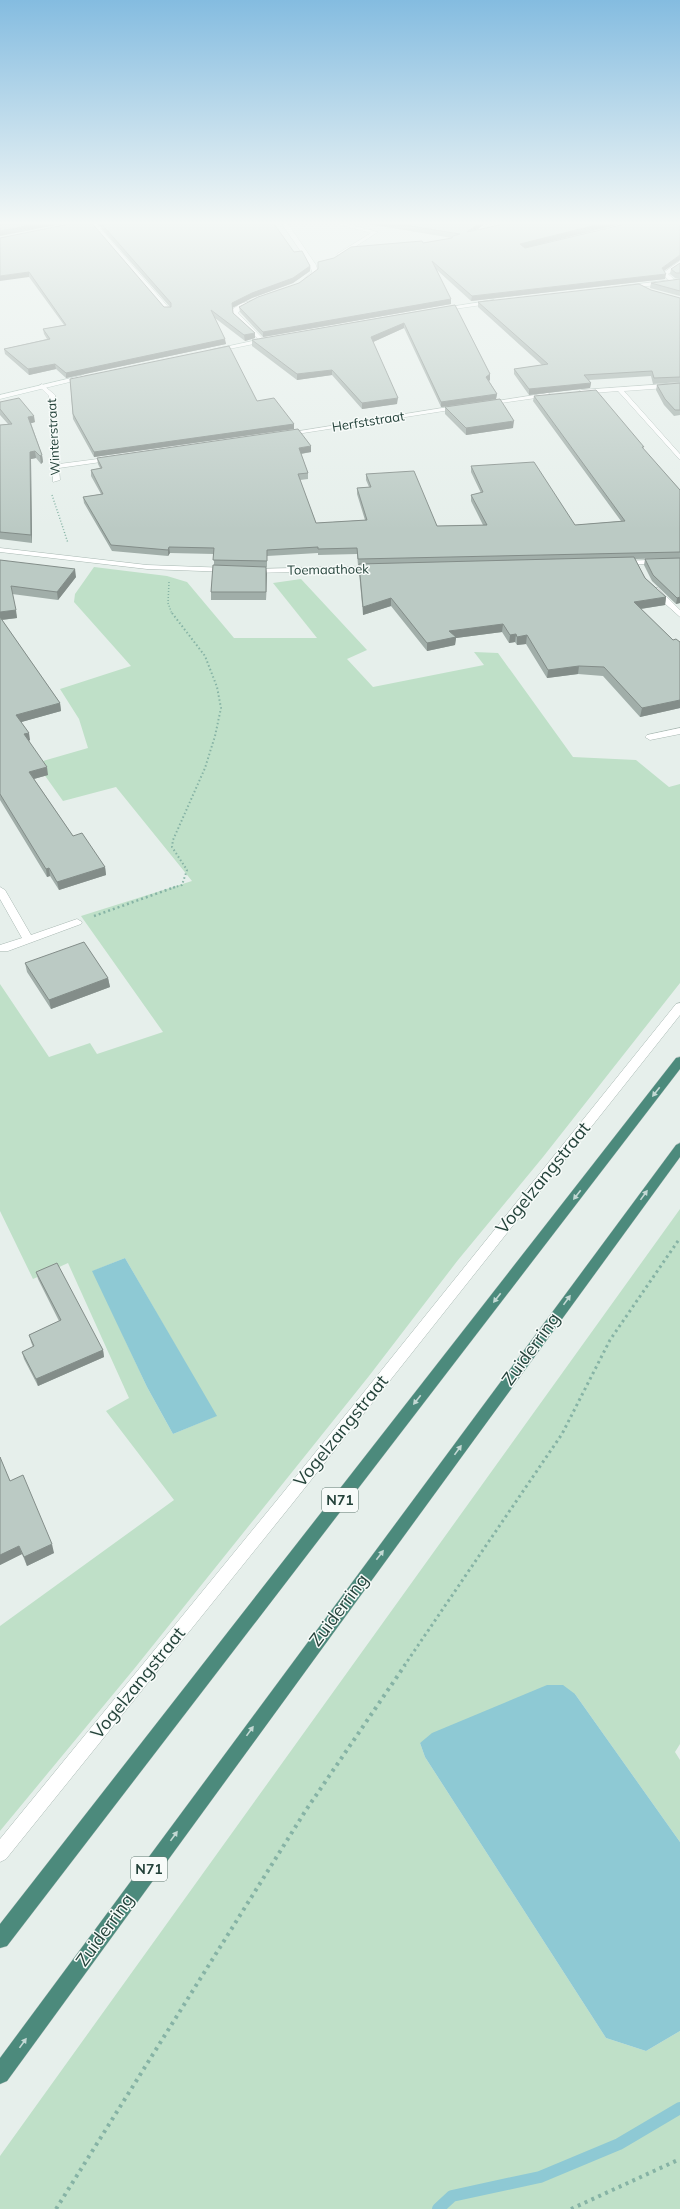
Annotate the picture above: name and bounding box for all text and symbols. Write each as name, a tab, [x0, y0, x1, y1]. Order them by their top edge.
street label: Winterstraat	[43, 398, 63, 476]
street label: Herfststraat	[331, 407, 406, 435]
street label: Toemaathoek	[287, 560, 369, 578]
one-way arrow	[652, 1087, 660, 1097]
street label: Vogelzangstraat	[490, 1117, 595, 1238]
one-way arrow	[572, 1189, 581, 1200]
one-way arrow	[640, 1190, 648, 1200]
one-way arrow	[493, 1292, 501, 1303]
one-way arrow	[563, 1295, 571, 1305]
street label: Zuiderring	[496, 1308, 565, 1390]
street label: Vogelzangstraat	[288, 1370, 393, 1491]
one-way arrow	[413, 1395, 422, 1406]
one-way arrow	[454, 1445, 462, 1455]
road number: N71	[322, 1488, 358, 1512]
one-way arrow	[376, 1549, 385, 1560]
street label: Zuiderring	[304, 1569, 373, 1650]
street label: Vogelzangstraat	[85, 1622, 190, 1743]
one-way arrow	[246, 1725, 254, 1736]
one-way arrow	[170, 1830, 178, 1841]
road number: N71	[131, 1857, 167, 1881]
street label: Zuiderring	[70, 1889, 139, 1971]
one-way arrow	[19, 2037, 27, 2048]

